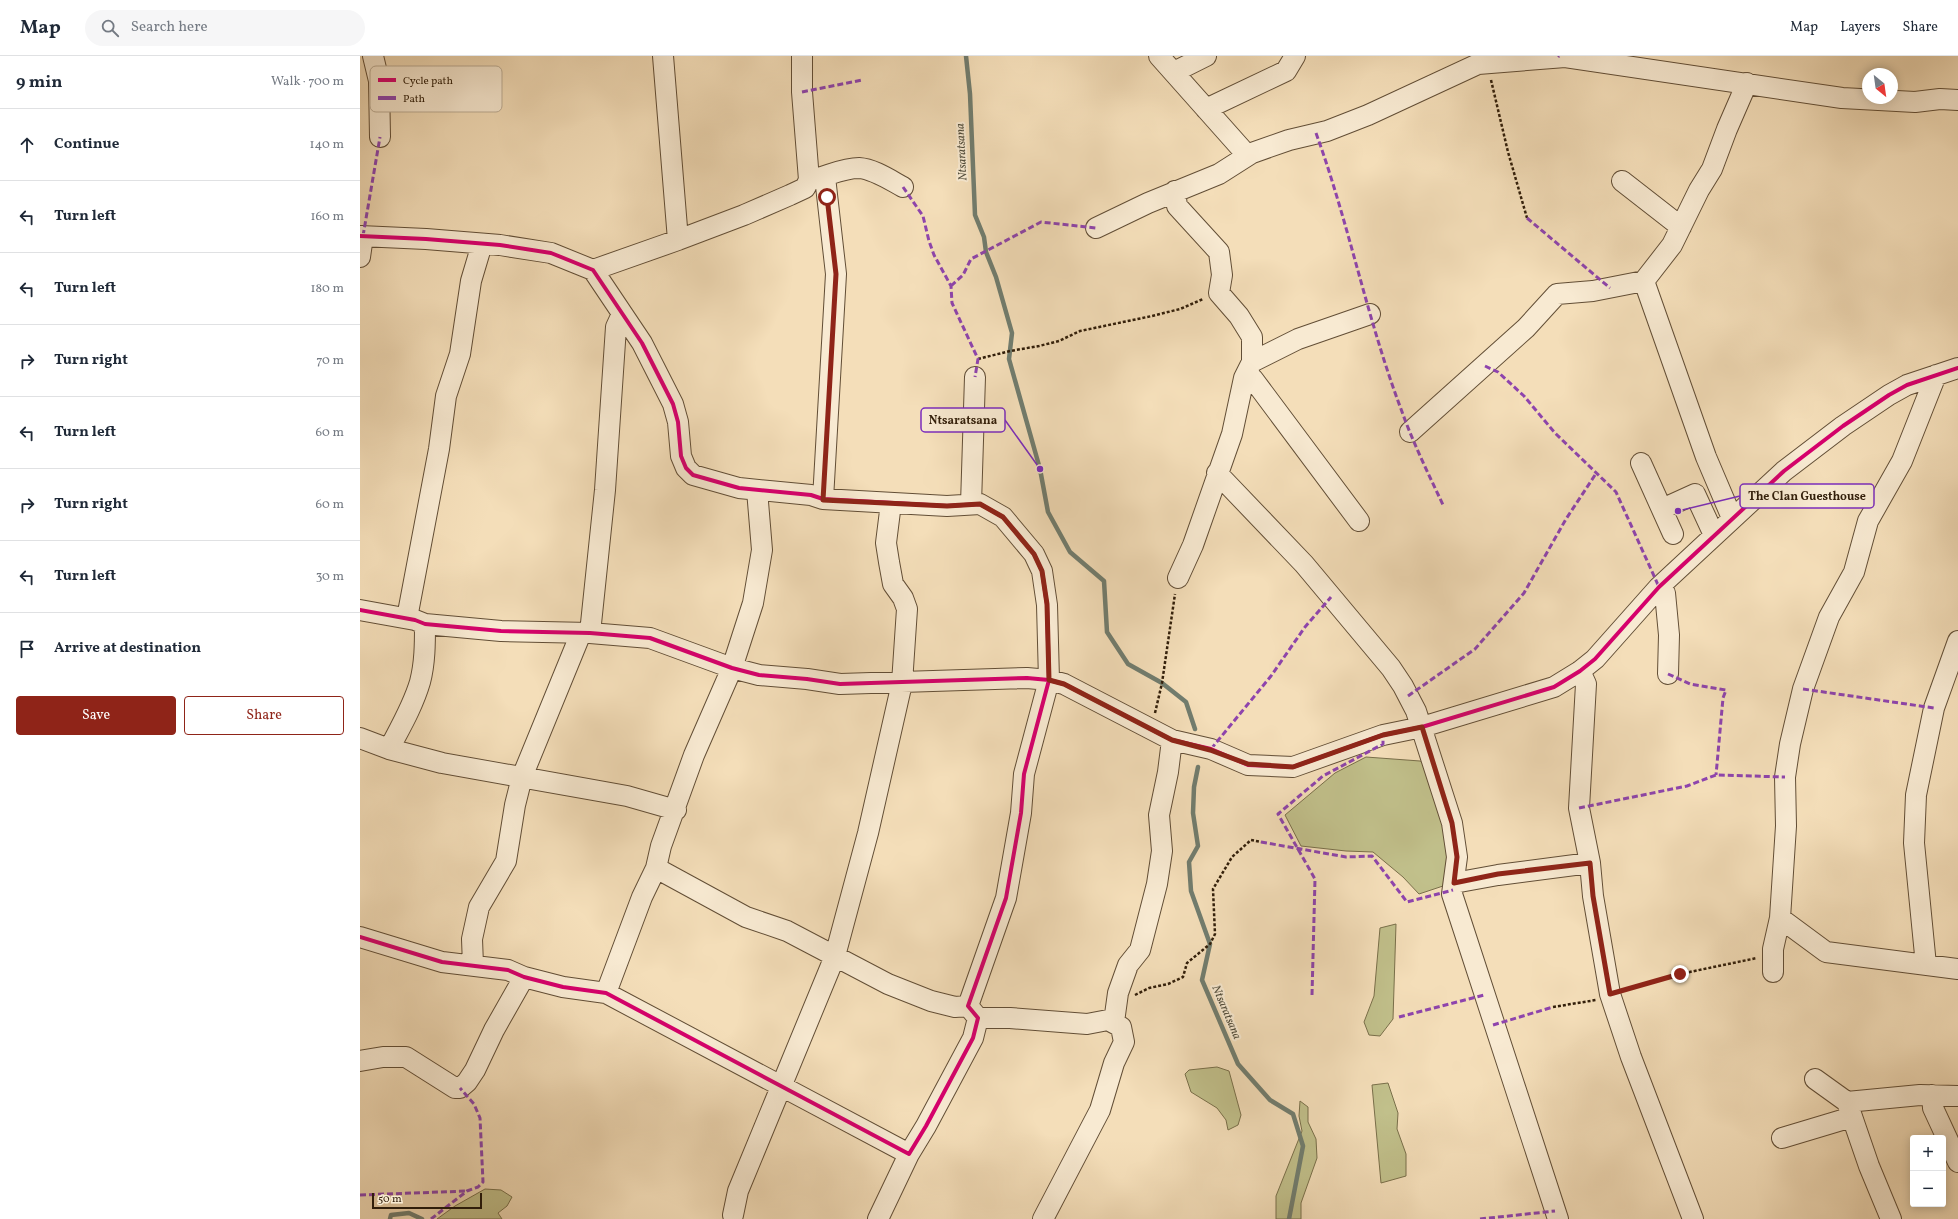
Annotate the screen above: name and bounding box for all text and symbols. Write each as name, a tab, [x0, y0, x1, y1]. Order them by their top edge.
search box	[85, 10, 365, 46]
text: Map	[20, 15, 61, 41]
icon: search	[99, 17, 121, 39]
text: Search here	[131, 17, 208, 38]
text: Map	[1790, 18, 1818, 37]
text: Layers	[1840, 18, 1880, 37]
text: Share	[1902, 18, 1938, 37]
legend	[370, 66, 502, 112]
north arrow	[1862, 68, 1898, 104]
text: 9 min	[16, 71, 62, 94]
text: Walk · 700 m	[271, 73, 344, 91]
text: Cycle path	[403, 74, 453, 89]
text: Path	[403, 92, 426, 107]
water label: Ntsaratsana	[952, 123, 971, 181]
icon: ahead	[16, 134, 38, 156]
text: Continue	[54, 134, 119, 155]
text: 140 m	[310, 136, 344, 154]
route start	[818, 188, 836, 206]
icon: left	[16, 206, 38, 228]
text: Turn left	[54, 206, 116, 227]
text: 160 m	[310, 208, 344, 226]
icon: left	[16, 278, 38, 300]
text: Turn left	[54, 278, 116, 299]
text: 180 m	[310, 280, 344, 298]
icon: right	[16, 350, 38, 372]
text: Turn right	[54, 350, 128, 371]
text: 70 m	[316, 352, 344, 370]
callout: Ntsaratsana	[921, 408, 1005, 432]
text: Ntsaratsana	[929, 413, 998, 429]
icon: left	[16, 422, 38, 444]
text: Turn left	[54, 422, 116, 443]
text: 60 m	[316, 424, 344, 442]
callout: The Clan Guesthouse	[1740, 484, 1874, 508]
text: The Clan Guesthouse	[1748, 489, 1866, 505]
icon: right	[16, 494, 38, 516]
text: Turn right	[54, 494, 128, 515]
text: 60 m	[316, 496, 344, 514]
icon: left	[16, 566, 38, 588]
text: Turn left	[54, 566, 116, 587]
text: 30 m	[316, 568, 344, 586]
icon: arrive	[16, 638, 38, 660]
text: Arrive at destination	[54, 638, 201, 659]
button: Save	[16, 696, 176, 735]
button: Share	[184, 696, 344, 735]
route end	[1671, 965, 1689, 983]
water label: Ntsaratsana	[1207, 983, 1245, 1042]
map controls	[1910, 1135, 1946, 1207]
button: +	[1910, 1135, 1946, 1171]
button: −	[1910, 1171, 1946, 1207]
scale bar	[372, 1191, 482, 1210]
text: 50 m	[378, 1192, 402, 1207]

